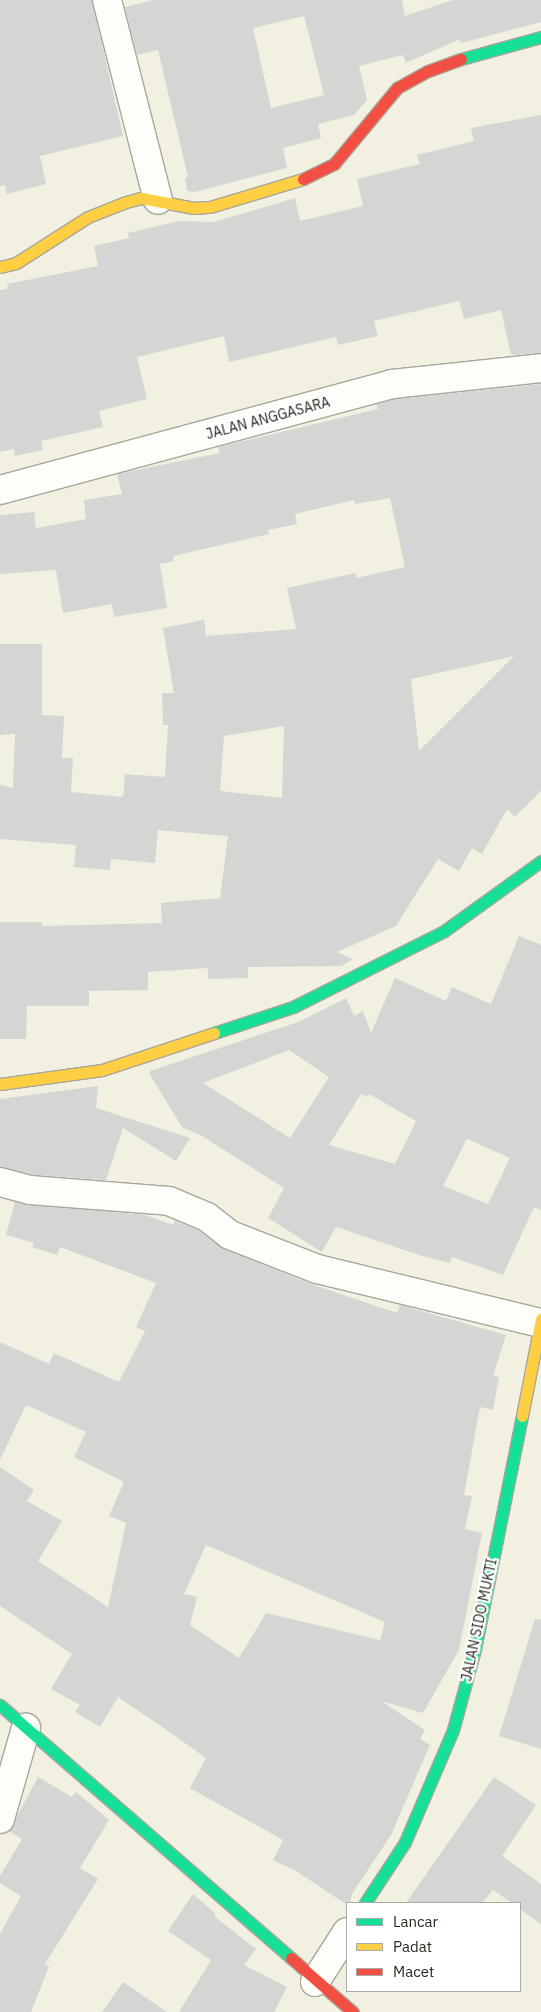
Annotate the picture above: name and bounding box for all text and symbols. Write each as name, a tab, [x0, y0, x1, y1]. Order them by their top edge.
street label: JALAN ANGGASARA	[204, 393, 332, 443]
street label: JALAN SIDO MUKTI	[458, 1557, 500, 1683]
legend	[346, 1902, 521, 1992]
text: Lancar	[393, 1912, 438, 1931]
text: Padat	[393, 1937, 432, 1956]
text: Macet	[393, 1962, 434, 1981]

